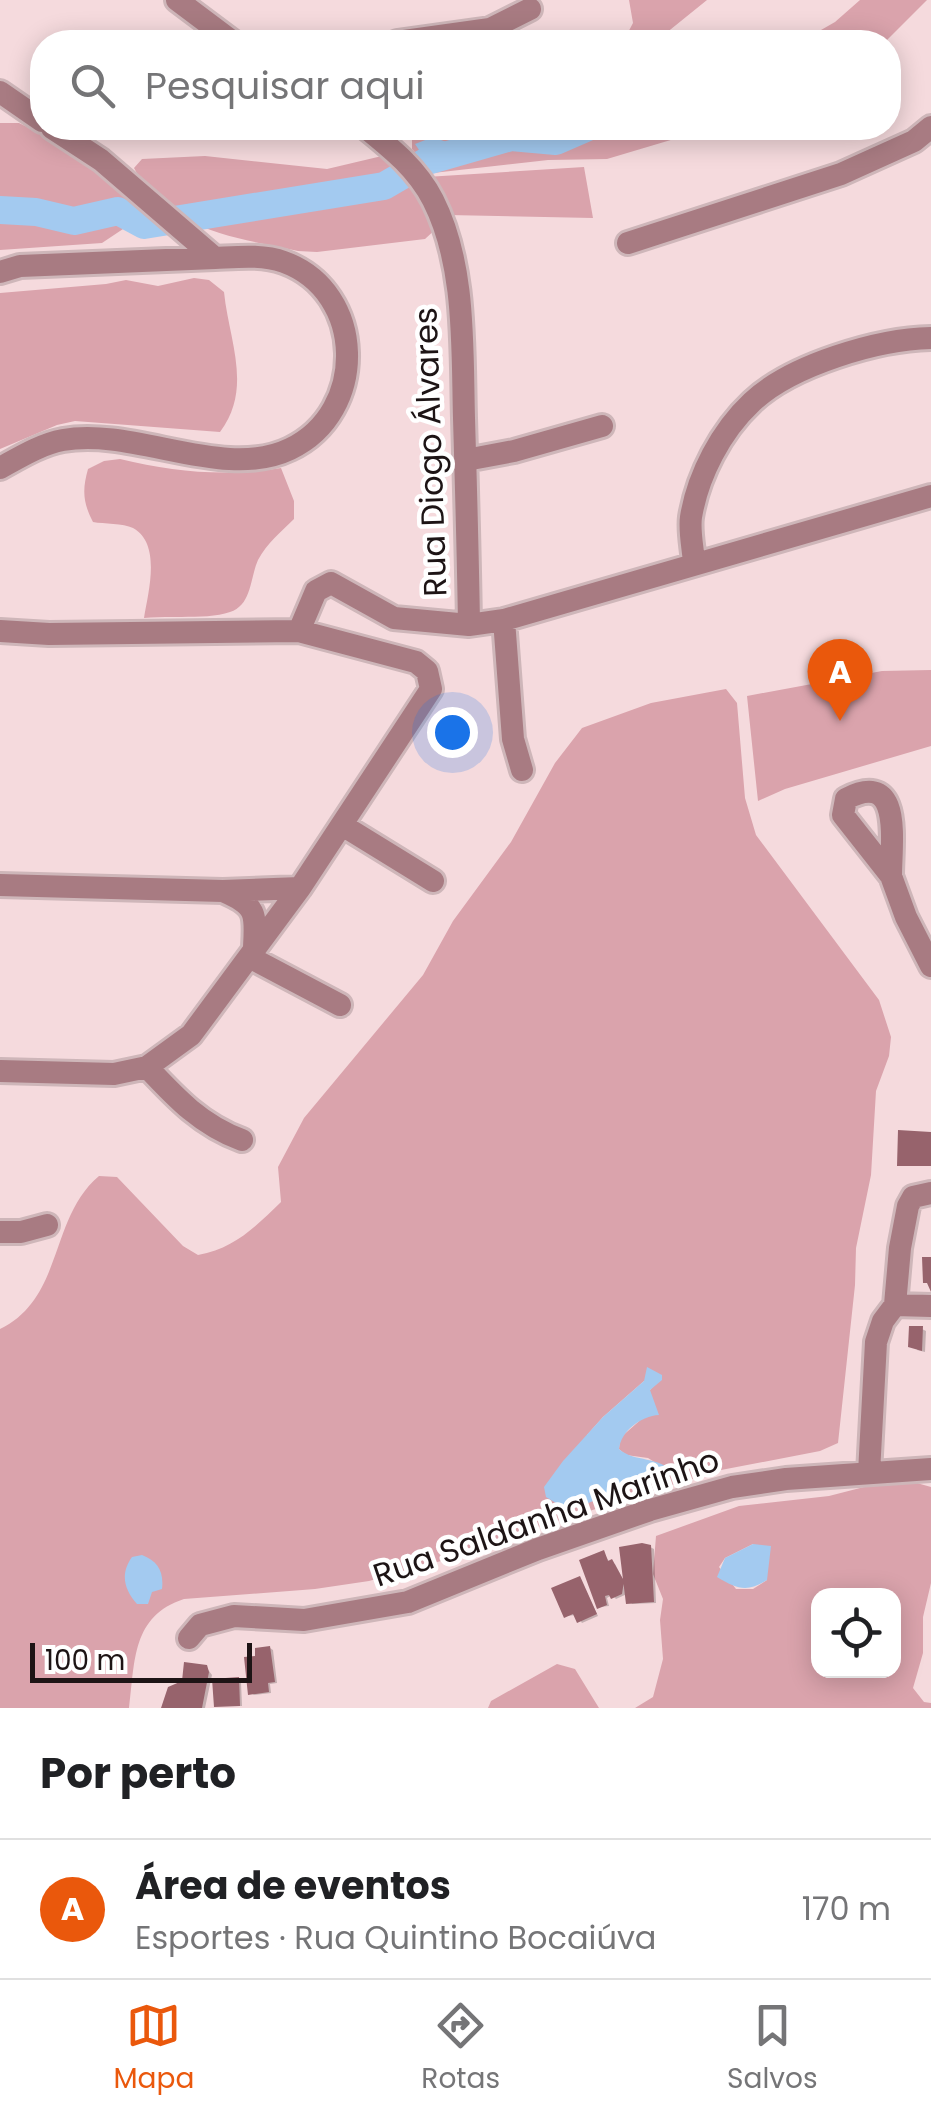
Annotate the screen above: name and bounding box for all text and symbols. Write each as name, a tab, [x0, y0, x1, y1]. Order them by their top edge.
search box	[30, 30, 901, 140]
icon: search	[65, 58, 120, 113]
text: Pesquisar aqui	[145, 59, 425, 112]
street label: Rua Diogo Álvares	[402, 307, 458, 597]
pin: A	[808, 638, 872, 721]
your location	[427, 707, 478, 758]
street label: Rua Saldanha Marinho	[367, 1437, 725, 1597]
map controls	[811, 1588, 901, 1678]
button: locate	[811, 1588, 901, 1678]
scale bar	[30, 1638, 252, 1682]
text: 100 m	[45, 1641, 125, 1680]
text: Por perto	[40, 1744, 236, 1803]
text: Área de eventos	[135, 1859, 451, 1912]
text: A	[61, 1886, 84, 1931]
text: 170 m	[802, 1886, 891, 1931]
text: Esportes · Rua Quintino Bocaiúva	[135, 1915, 657, 1960]
tab: Mapa	[113, 1998, 194, 2100]
tab: Rotas	[421, 1998, 500, 2100]
tab: Salvos	[727, 1998, 818, 2100]

